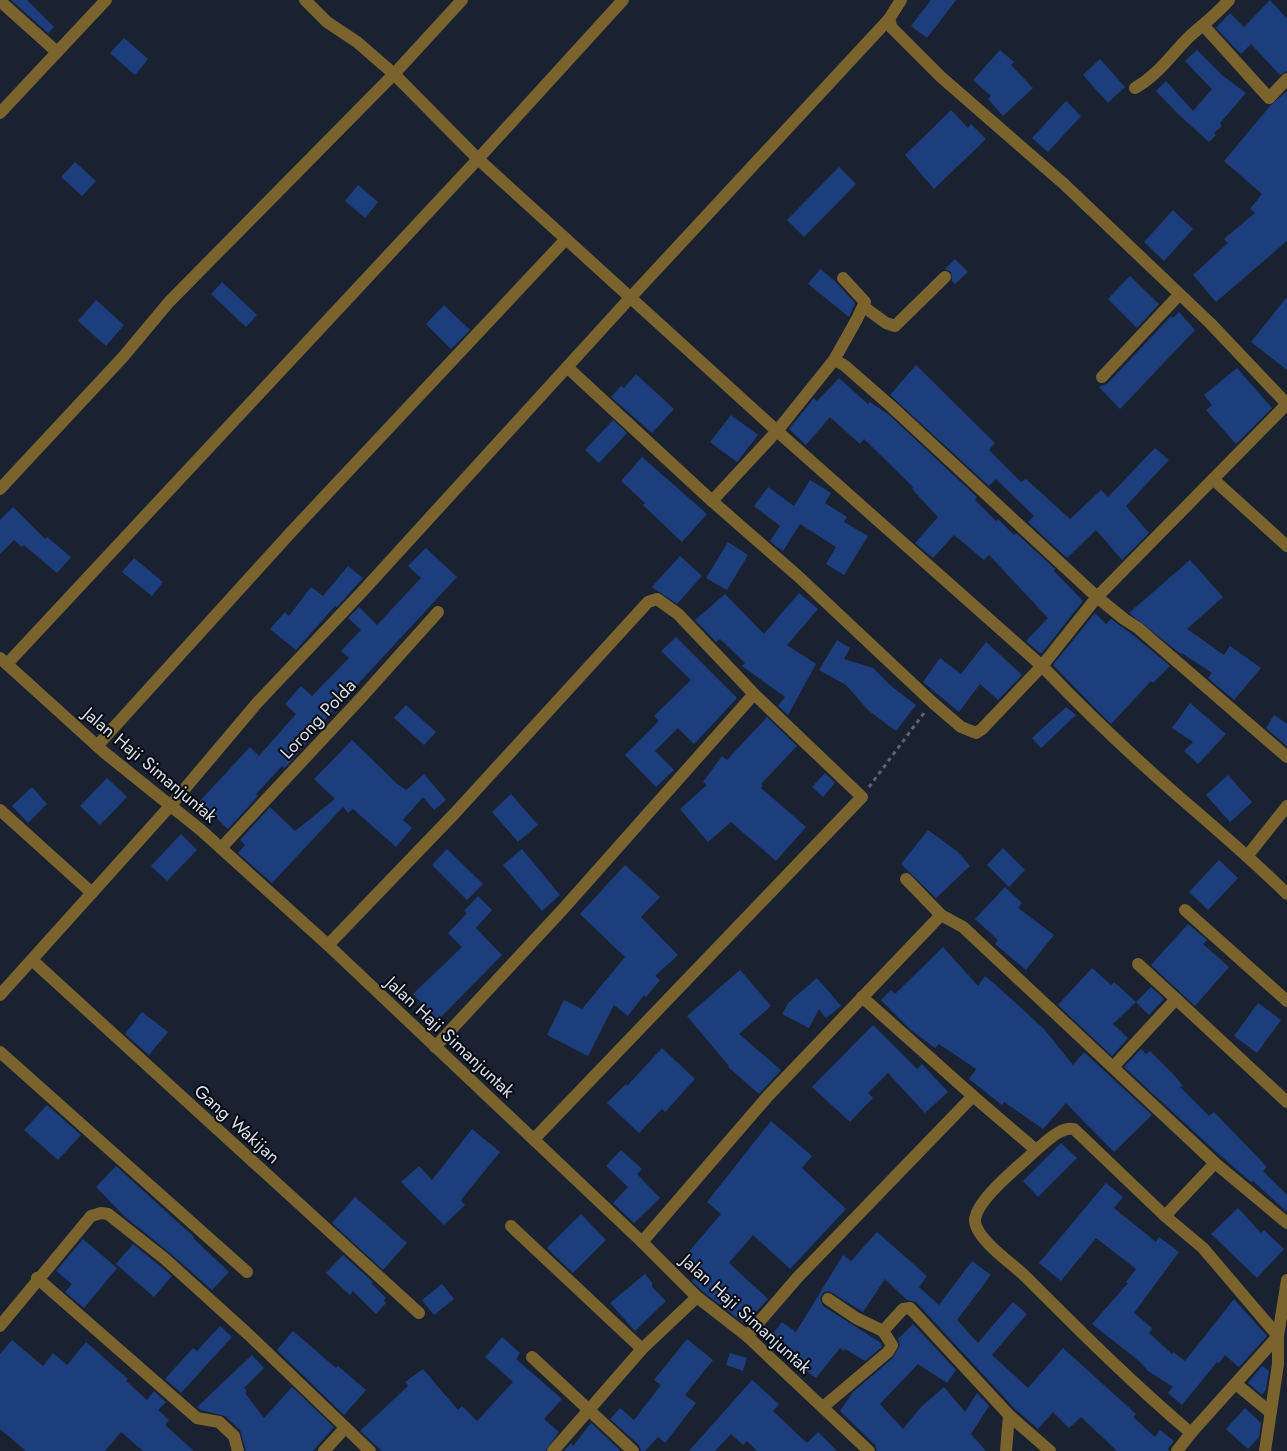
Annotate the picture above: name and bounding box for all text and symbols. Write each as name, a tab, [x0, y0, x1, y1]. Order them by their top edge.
street label: Lorong Polda	[274, 673, 362, 765]
street label: Jalan Haji Simanjuntak	[76, 700, 223, 829]
street label: Jalan Haji Simanjuntak	[378, 969, 520, 1104]
street label: Gang Wakijan	[188, 1078, 286, 1170]
street label: Jalan Haji Simanjuntak	[673, 1247, 817, 1380]

